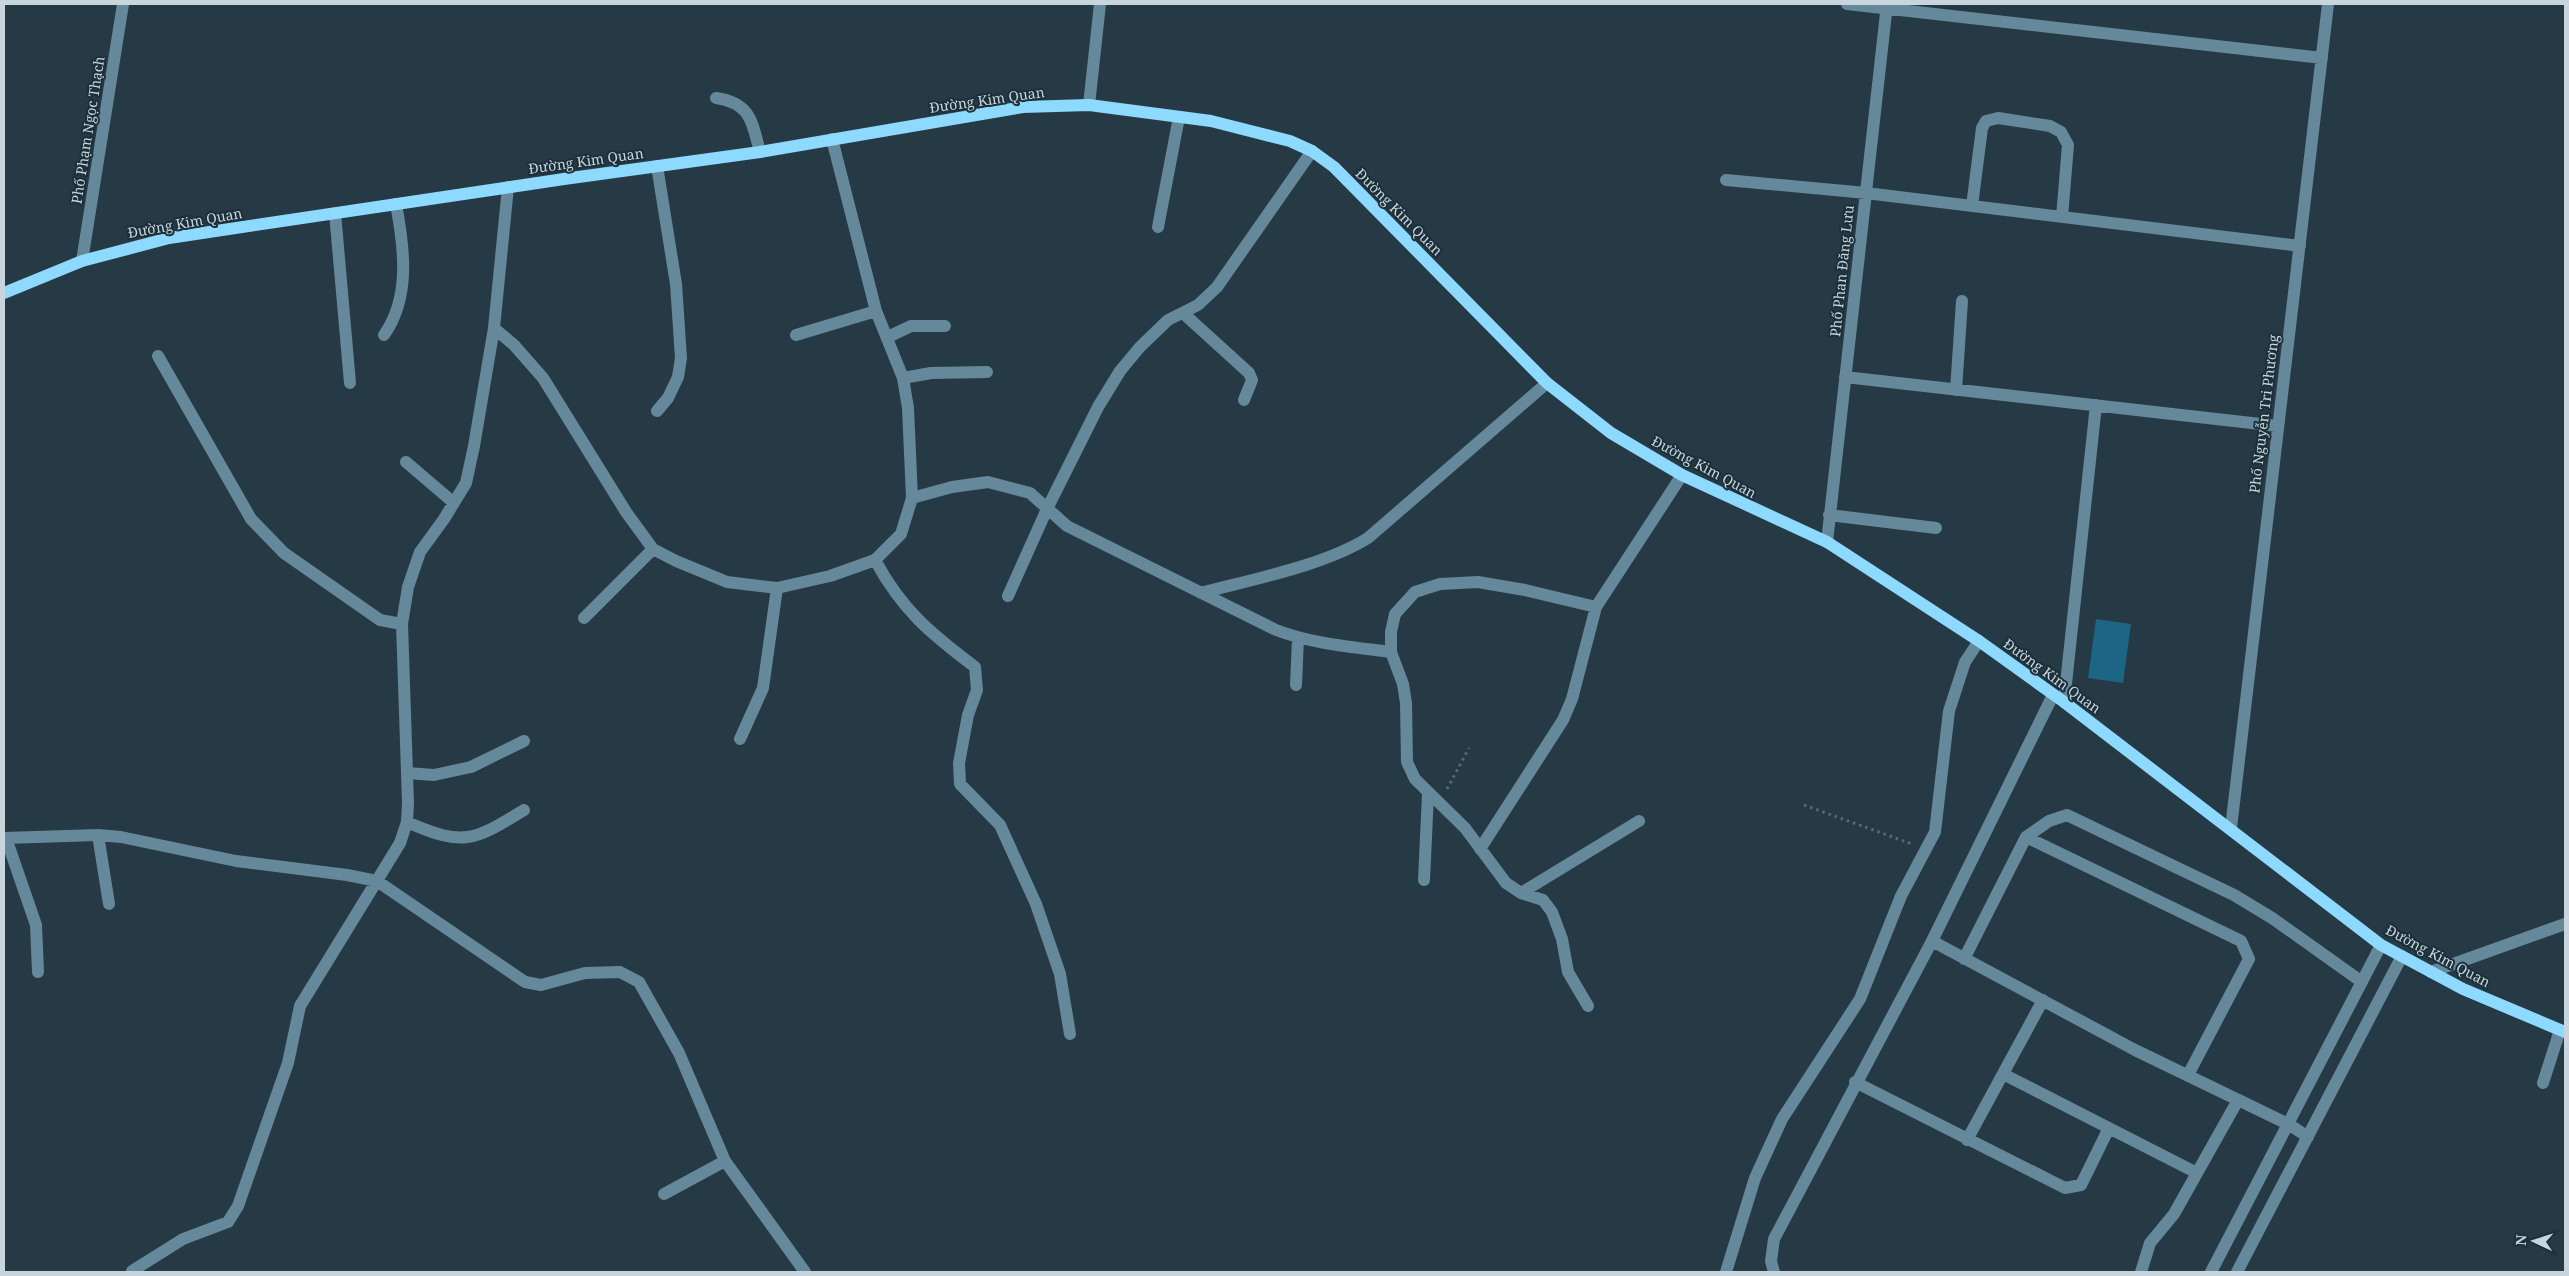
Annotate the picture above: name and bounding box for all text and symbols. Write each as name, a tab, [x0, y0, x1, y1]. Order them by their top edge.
street label: Phố Phạm Ngọc Thạch	[66, 55, 109, 205]
street label: Đường Kim Quan	[928, 82, 1046, 117]
street label: Đường Kim Quan	[527, 143, 645, 178]
street label: Đường Kim Quan	[1352, 164, 1447, 259]
street label: Đường Kim Quan	[126, 203, 244, 242]
street label: Phố Phan Đăng Lưu	[1825, 204, 1858, 338]
street label: Phố Nguyễn Tri Phương	[2244, 333, 2283, 494]
street label: Đường Kim Quan	[1649, 431, 1760, 502]
street label: Đường Kim Quan	[2000, 634, 2105, 717]
street label: Đường Kim Quan	[2383, 920, 2494, 991]
north arrow	[2509, 1216, 2559, 1266]
text: N	[2511, 1234, 2530, 1246]

